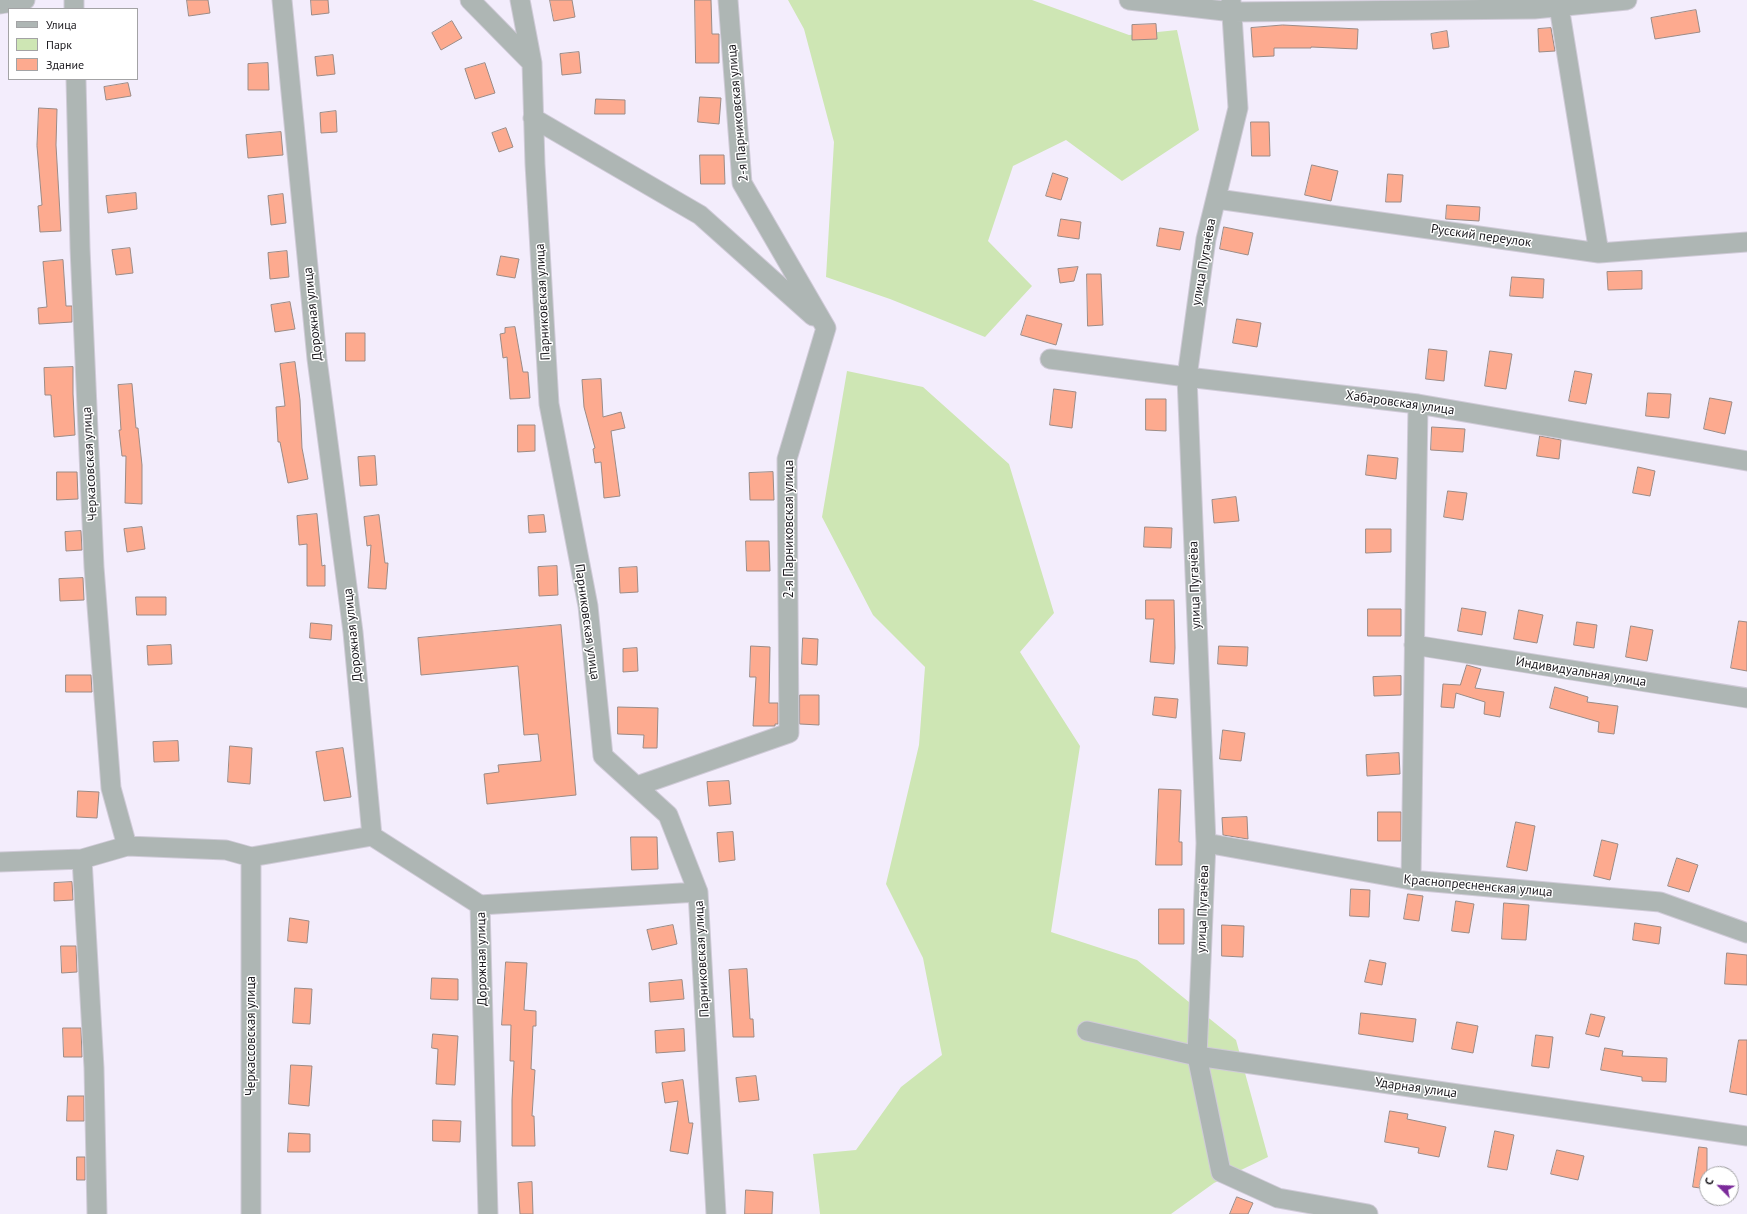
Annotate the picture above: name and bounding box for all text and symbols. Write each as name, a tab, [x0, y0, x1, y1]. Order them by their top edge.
legend	[8, 8, 138, 80]
text: Улица	[46, 17, 77, 32]
text: Парк	[46, 37, 72, 52]
street label: 2-я Парниковская улица	[724, 43, 752, 183]
text: Здание	[46, 57, 84, 72]
street label: улица Пугачёва	[1189, 217, 1219, 307]
street label: Русский переулок	[1430, 221, 1532, 251]
street label: Парниковская улица	[532, 243, 554, 361]
street label: Дорожная улица	[300, 266, 326, 362]
street label: Хабаровская улица	[1345, 388, 1455, 418]
street label: Черкасовская улица	[79, 406, 101, 522]
street label: 2-я Парниковская улица	[781, 460, 797, 598]
street label: улица Пугачёва	[1186, 541, 1204, 629]
street label: Парниковская улица	[571, 563, 603, 681]
street label: Дорожная улица	[340, 587, 366, 683]
street label: Индивидуальная улица	[1515, 654, 1647, 690]
street label: улица Пугачёва	[1194, 865, 1212, 953]
street label: Краснопресненская улица	[1403, 872, 1553, 900]
street label: Парниковская улица	[691, 900, 713, 1018]
street label: Дорожная улица	[473, 912, 491, 1006]
street label: Черкассовская улица	[243, 976, 259, 1096]
street label: Ударная улица	[1374, 1075, 1458, 1101]
north arrow	[1699, 1166, 1739, 1206]
text: С	[1701, 1176, 1717, 1187]

